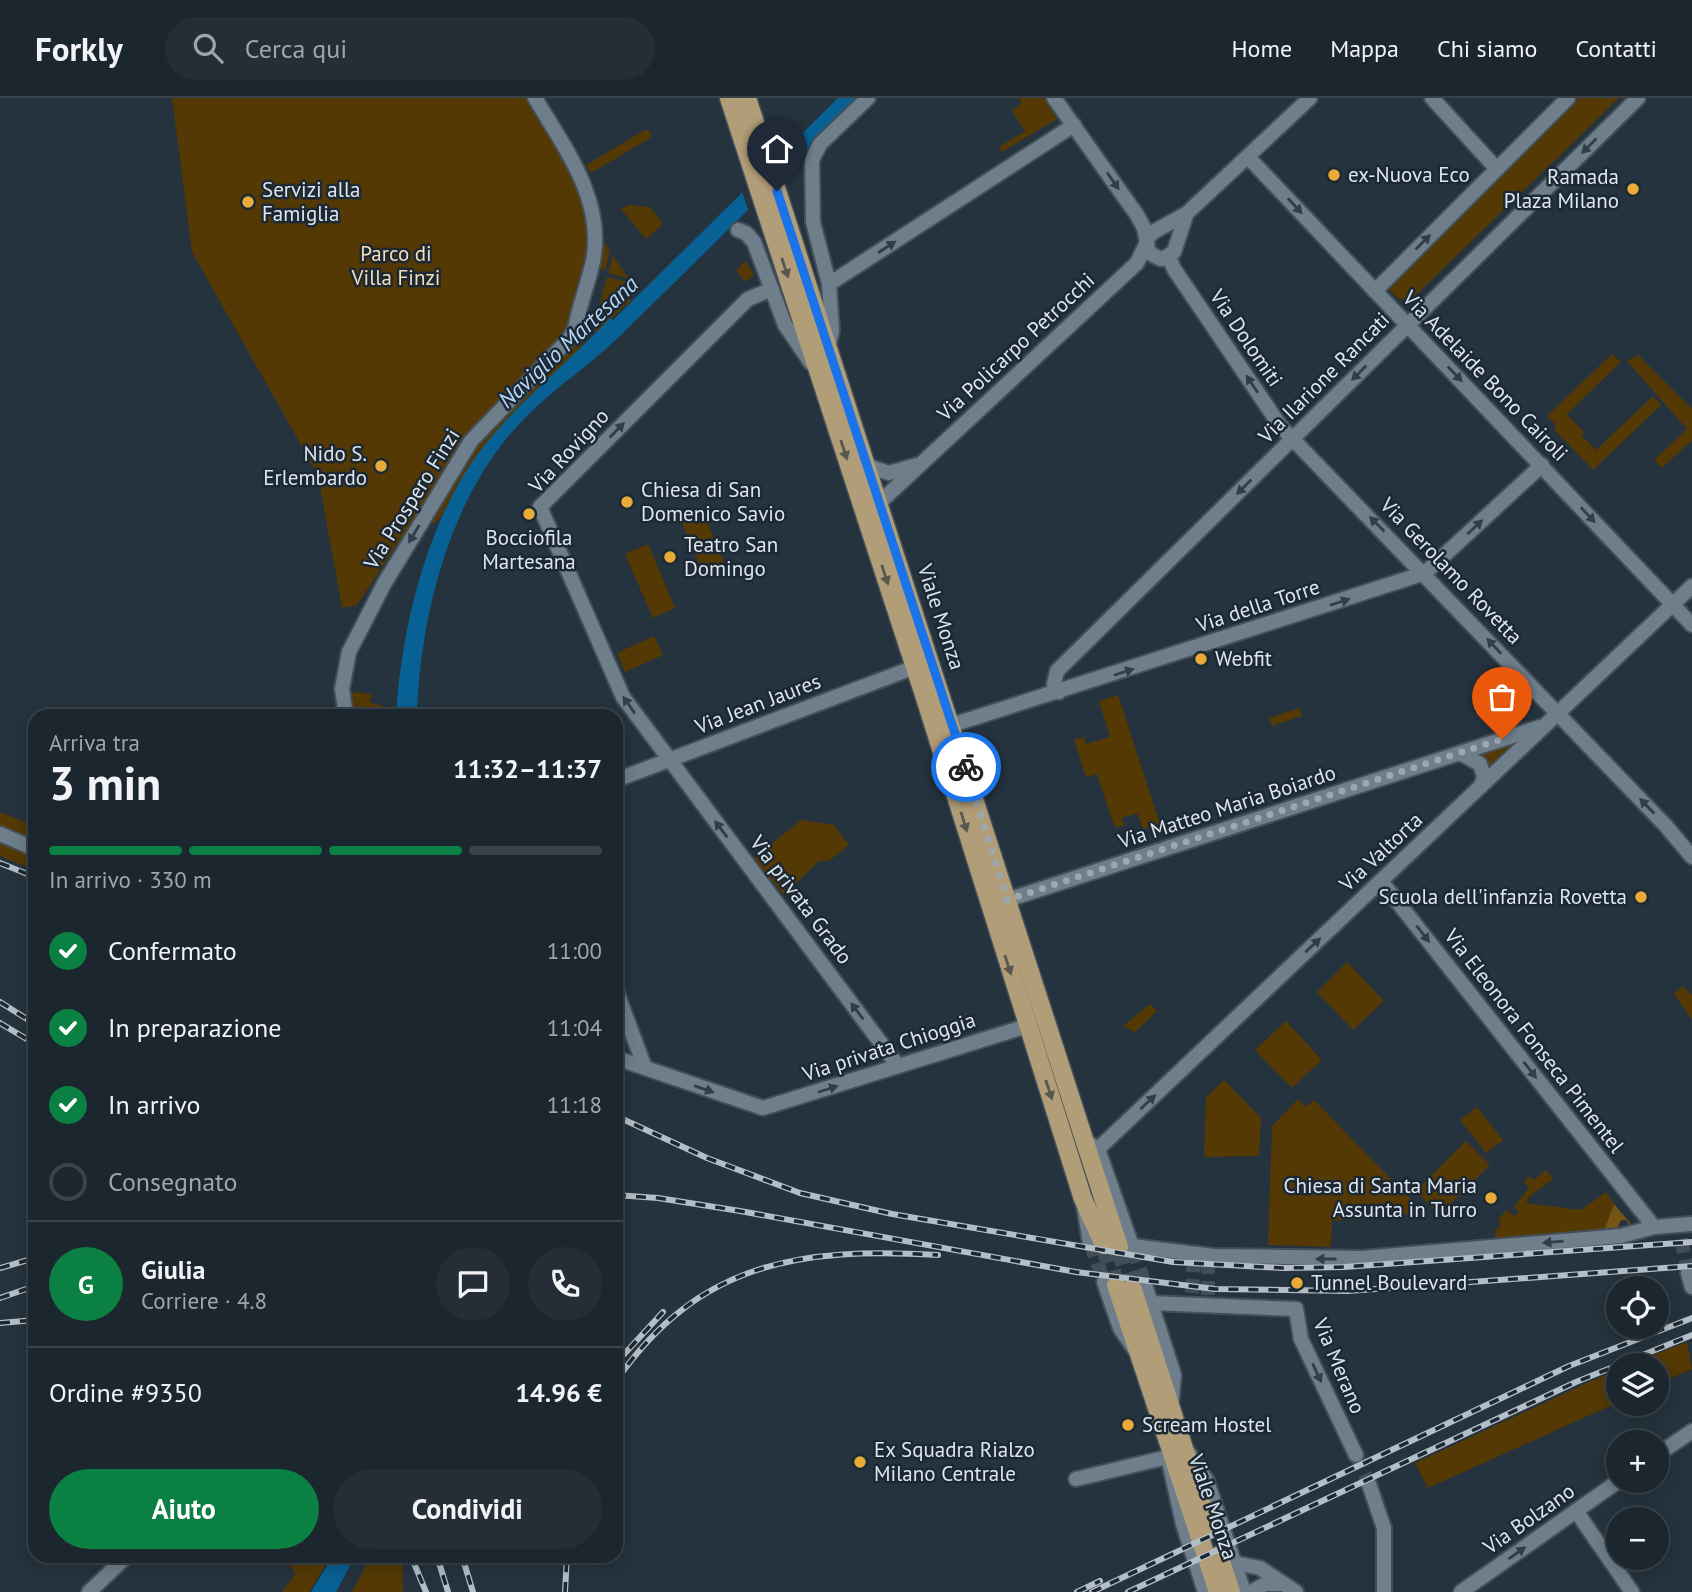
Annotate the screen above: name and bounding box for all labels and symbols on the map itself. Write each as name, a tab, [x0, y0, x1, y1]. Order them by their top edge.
pin	[747, 119, 807, 191]
one-way arrow	[1581, 137, 1598, 153]
place label: ex-Nuova Eco	[1348, 161, 1470, 188]
place label: Ramada Plaza Milano	[1504, 163, 1619, 214]
marker: ex-Nuova Eco	[1326, 167, 1342, 183]
one-way arrow	[1106, 172, 1120, 190]
place label: Servizi alla Famiglia	[262, 176, 360, 227]
marker: Ramada Plaza Milano	[1625, 181, 1641, 197]
marker: Servizi alla Famiglia	[240, 194, 256, 210]
one-way arrow	[1286, 197, 1302, 214]
one-way arrow	[1415, 234, 1431, 250]
park label: Parco di Villa Finzi	[351, 240, 440, 291]
one-way arrow	[877, 241, 896, 254]
one-way arrow	[780, 258, 790, 279]
street label: Via Policarpo Petrocchi	[931, 267, 1100, 427]
water label: Naviglio Martesana	[492, 269, 644, 414]
street label: Via Dolomiti	[1204, 283, 1289, 391]
street label: Via Adelaide Bono Cairoli	[1396, 284, 1574, 467]
street label: Via Ilarione Rancati	[1252, 306, 1395, 450]
one-way arrow	[1351, 364, 1368, 380]
one-way arrow	[1446, 365, 1462, 382]
one-way arrow	[1245, 375, 1259, 393]
street label: Via Rovigno	[522, 403, 615, 499]
one-way arrow	[608, 422, 625, 439]
street label: Via Prospero Finzi	[357, 423, 466, 575]
one-way arrow	[839, 439, 850, 460]
place label: Nido S. Erlembardo	[263, 440, 367, 491]
marker: Nido S. Erlembardo	[373, 458, 389, 474]
place label: Chiesa di San Domenico Savio	[641, 476, 785, 527]
one-way arrow	[1235, 478, 1252, 495]
street label: Via Gerolamo Rovetta	[1374, 491, 1528, 650]
marker: Chiesa di San Domenico Savio	[619, 494, 635, 510]
marker: Bocciofila Martesana	[521, 506, 537, 522]
one-way arrow	[1580, 506, 1596, 523]
one-way arrow	[1369, 517, 1386, 533]
one-way arrow	[1466, 519, 1483, 535]
one-way arrow	[408, 524, 421, 543]
place label: Bocciofila Martesana	[482, 524, 576, 575]
place label: Teatro San Domingo	[684, 531, 778, 582]
marker: Teatro San Domingo	[662, 549, 678, 565]
street label: Viale Monza	[911, 560, 971, 673]
one-way arrow	[880, 565, 891, 586]
street label: Via della Torre	[1192, 573, 1323, 639]
one-way arrow	[1330, 596, 1351, 606]
one-way arrow	[1486, 637, 1502, 655]
place label: Webfit	[1215, 645, 1272, 672]
marker: Webfit	[1193, 651, 1209, 667]
one-way arrow	[1114, 666, 1135, 676]
street label: Via Jean Jaures	[690, 667, 824, 740]
pin	[1472, 667, 1532, 739]
one-way arrow	[622, 696, 636, 714]
courier	[931, 732, 1001, 802]
street label: Via Matteo Maria Boiardo	[1114, 759, 1339, 855]
one-way arrow	[1639, 798, 1655, 815]
street label: Via Valtorta	[1333, 806, 1428, 898]
one-way arrow	[959, 812, 969, 833]
one-way arrow	[714, 820, 728, 838]
street label: Via privata Grado	[744, 829, 859, 969]
place label: Scuola dell'infanzia Rovetta	[1378, 883, 1627, 910]
marker: Scuola dell'infanzia Rovetta	[1633, 889, 1649, 905]
street label: Via Eleonora Fonseca Pimentel	[1438, 922, 1630, 1158]
one-way arrow	[1416, 925, 1431, 943]
one-way arrow	[1304, 938, 1321, 954]
one-way arrow	[1004, 955, 1014, 976]
one-way arrow	[851, 1002, 865, 1020]
street label: Via privata Chioggia	[798, 1006, 979, 1088]
one-way arrow	[1523, 1061, 1538, 1079]
one-way arrow	[1044, 1080, 1054, 1101]
one-way arrow	[817, 1083, 838, 1093]
one-way arrow	[693, 1084, 714, 1095]
one-way arrow	[1139, 1094, 1156, 1110]
place label: Chiesa di Santa Maria Assunta in Turro	[1283, 1172, 1477, 1223]
marker: Chiesa di Santa Maria Assunta in Turro	[1483, 1190, 1499, 1206]
one-way arrow	[1542, 1237, 1564, 1248]
one-way arrow	[1315, 1253, 1337, 1265]
place label: Tunnel Boulevard	[1311, 1269, 1467, 1296]
marker: Tunnel Boulevard	[1289, 1275, 1305, 1291]
street label: Via Merano	[1307, 1313, 1372, 1418]
one-way arrow	[1312, 1363, 1323, 1383]
place label: Scream Hostel	[1142, 1411, 1271, 1438]
marker: Scream Hostel	[1120, 1417, 1136, 1433]
place label: Ex Squadra Rialzo Milano Centrale	[874, 1436, 1035, 1487]
street label: Viale Monza	[1183, 1450, 1244, 1563]
marker: Ex Squadra Rialzo Milano Centrale	[852, 1454, 868, 1470]
street label: Via Bolzano	[1477, 1477, 1580, 1561]
one-way arrow	[1508, 1546, 1526, 1560]

